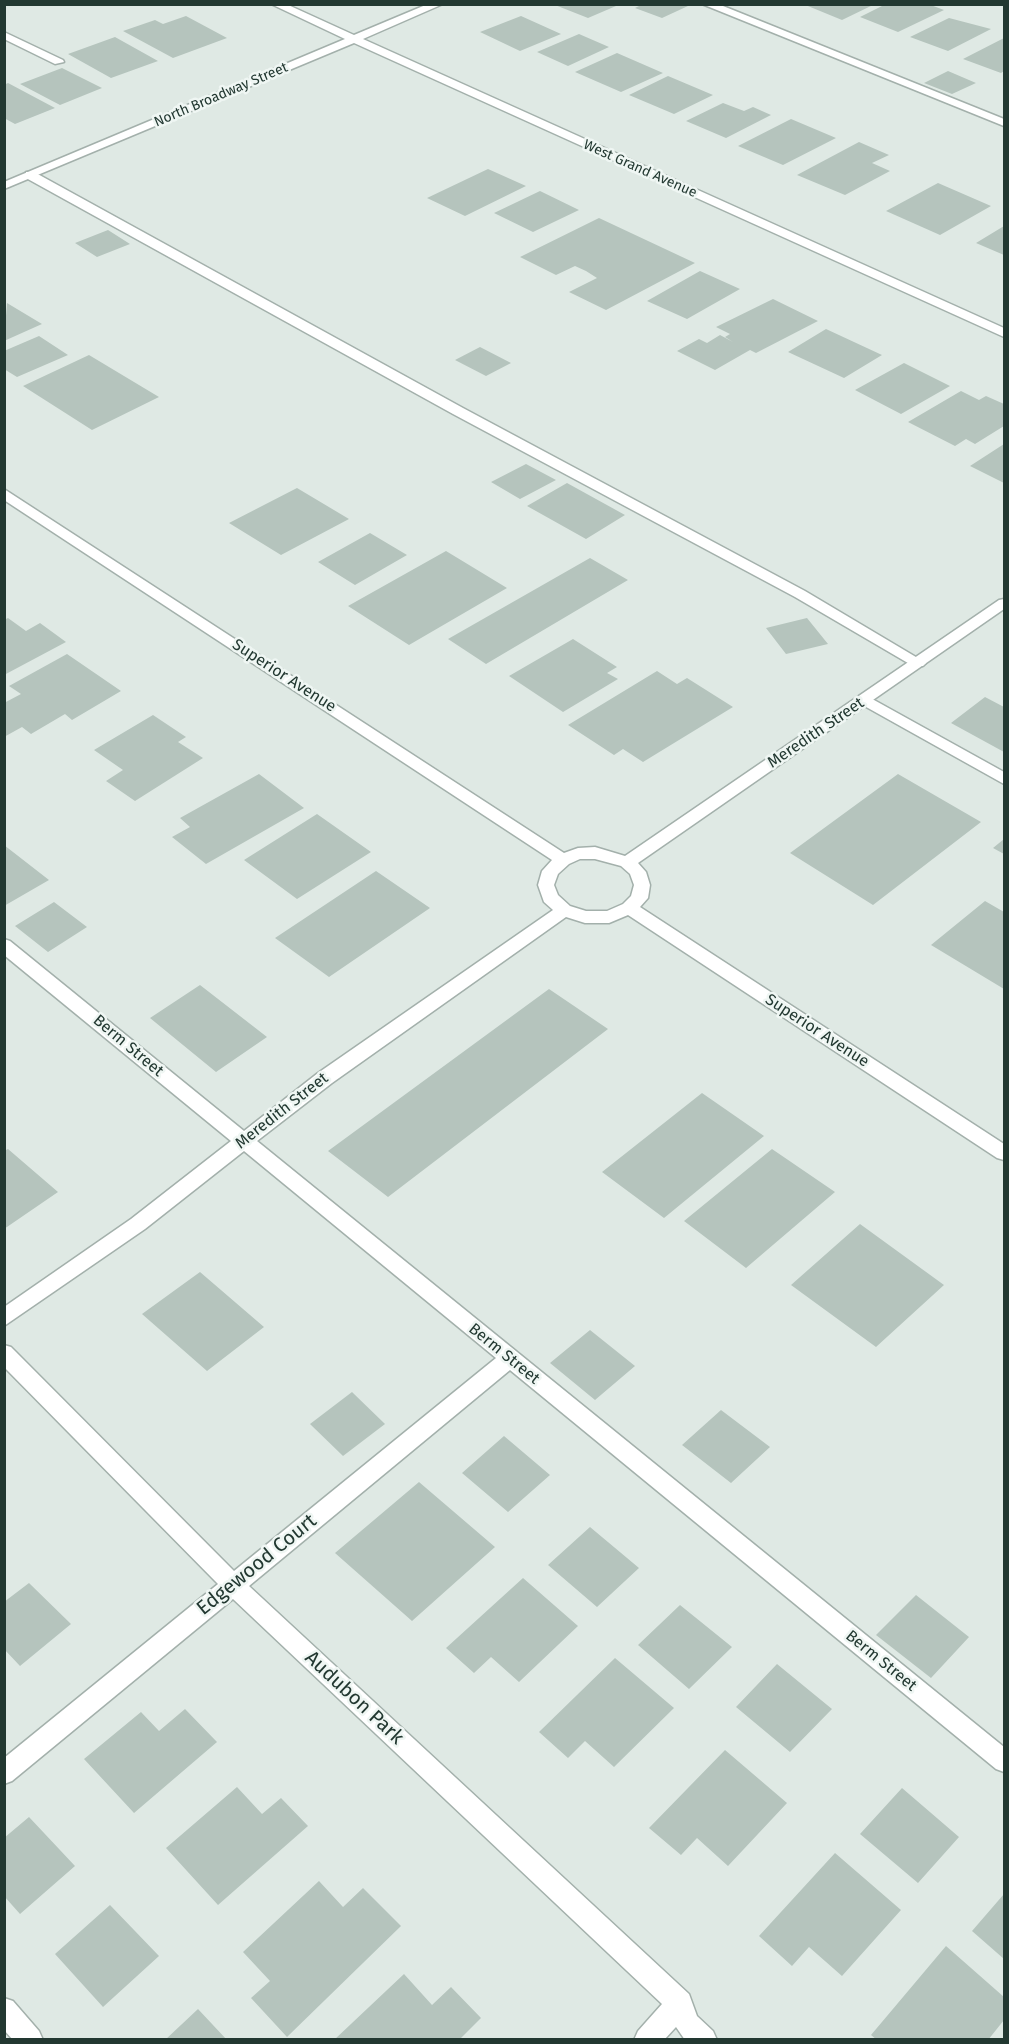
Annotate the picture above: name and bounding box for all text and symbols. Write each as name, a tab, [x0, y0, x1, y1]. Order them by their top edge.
street label: North Broadway Street	[152, 59, 290, 131]
street label: West Grand Avenue	[581, 136, 699, 202]
street label: Superior Avenue	[229, 635, 339, 717]
street label: Meredith Street	[764, 694, 868, 772]
street label: Superior Avenue	[762, 990, 872, 1072]
street label: Berm Street	[89, 1011, 167, 1081]
street label: Meredith Street	[232, 1069, 332, 1153]
street label: Berm Street	[465, 1319, 543, 1389]
street label: Edgewood Court	[192, 1509, 322, 1621]
street label: Berm Street	[842, 1626, 920, 1696]
street label: Audubon Park	[300, 1646, 408, 1750]

